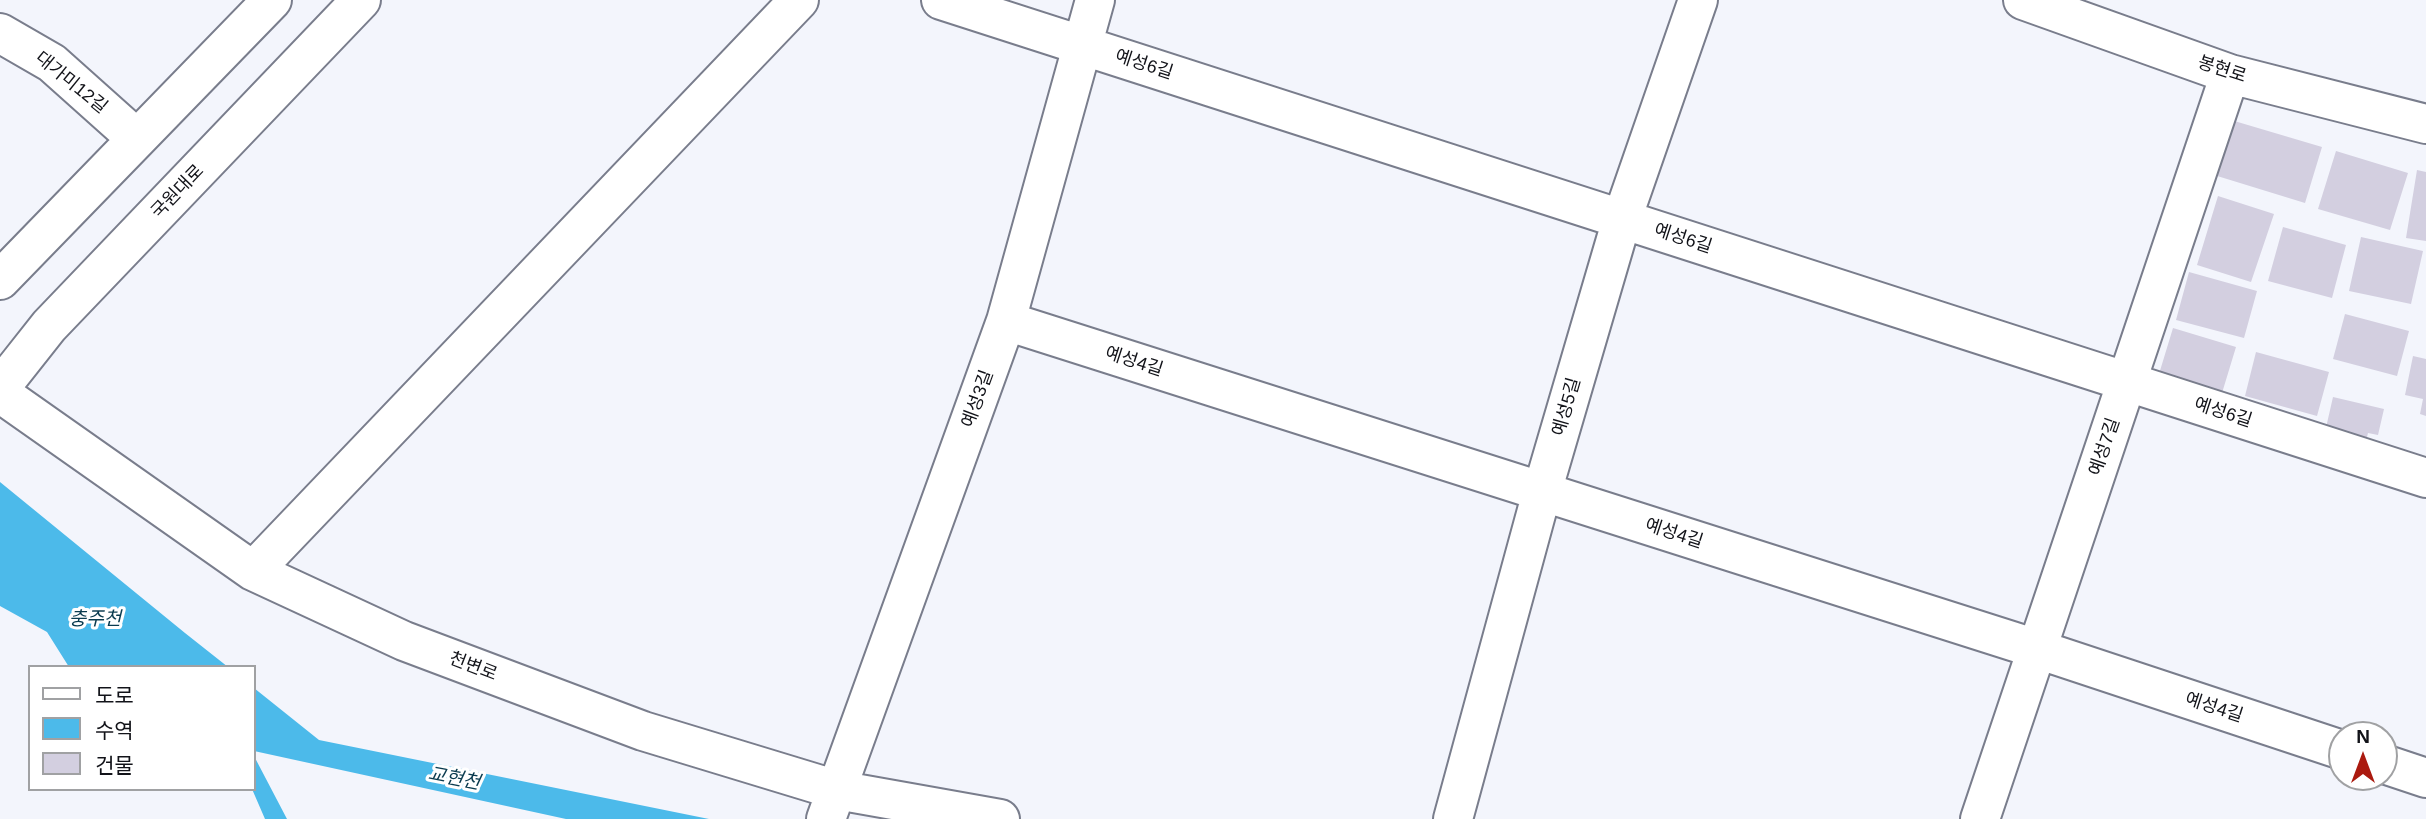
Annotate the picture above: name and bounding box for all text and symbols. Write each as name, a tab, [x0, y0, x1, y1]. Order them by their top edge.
street label: 예성6길	[1112, 46, 1176, 84]
street label: 대가미12길	[31, 47, 111, 119]
street label: 봉현로	[2195, 52, 2249, 88]
street label: 국원대로	[147, 161, 209, 223]
street label: 예성6길	[1651, 220, 1715, 258]
street label: 예성4길	[1102, 343, 1166, 381]
street label: 예성3길	[958, 367, 998, 431]
street label: 예성5길	[1548, 375, 1586, 439]
street label: 예성6길	[2191, 394, 2255, 432]
street label: 예성7길	[2085, 415, 2125, 479]
street label: 예성4길	[1642, 515, 1706, 553]
water label: 충주천	[69, 609, 121, 631]
street label: 천변로	[446, 648, 500, 686]
legend	[28, 665, 256, 791]
text: 도로	[95, 684, 134, 707]
street label: 예성4길	[2182, 689, 2246, 727]
text: 수역	[95, 719, 134, 742]
north arrow	[2328, 721, 2398, 791]
text: N	[2356, 726, 2370, 747]
text: 건물	[95, 754, 134, 777]
water label: 교현천	[426, 763, 482, 795]

